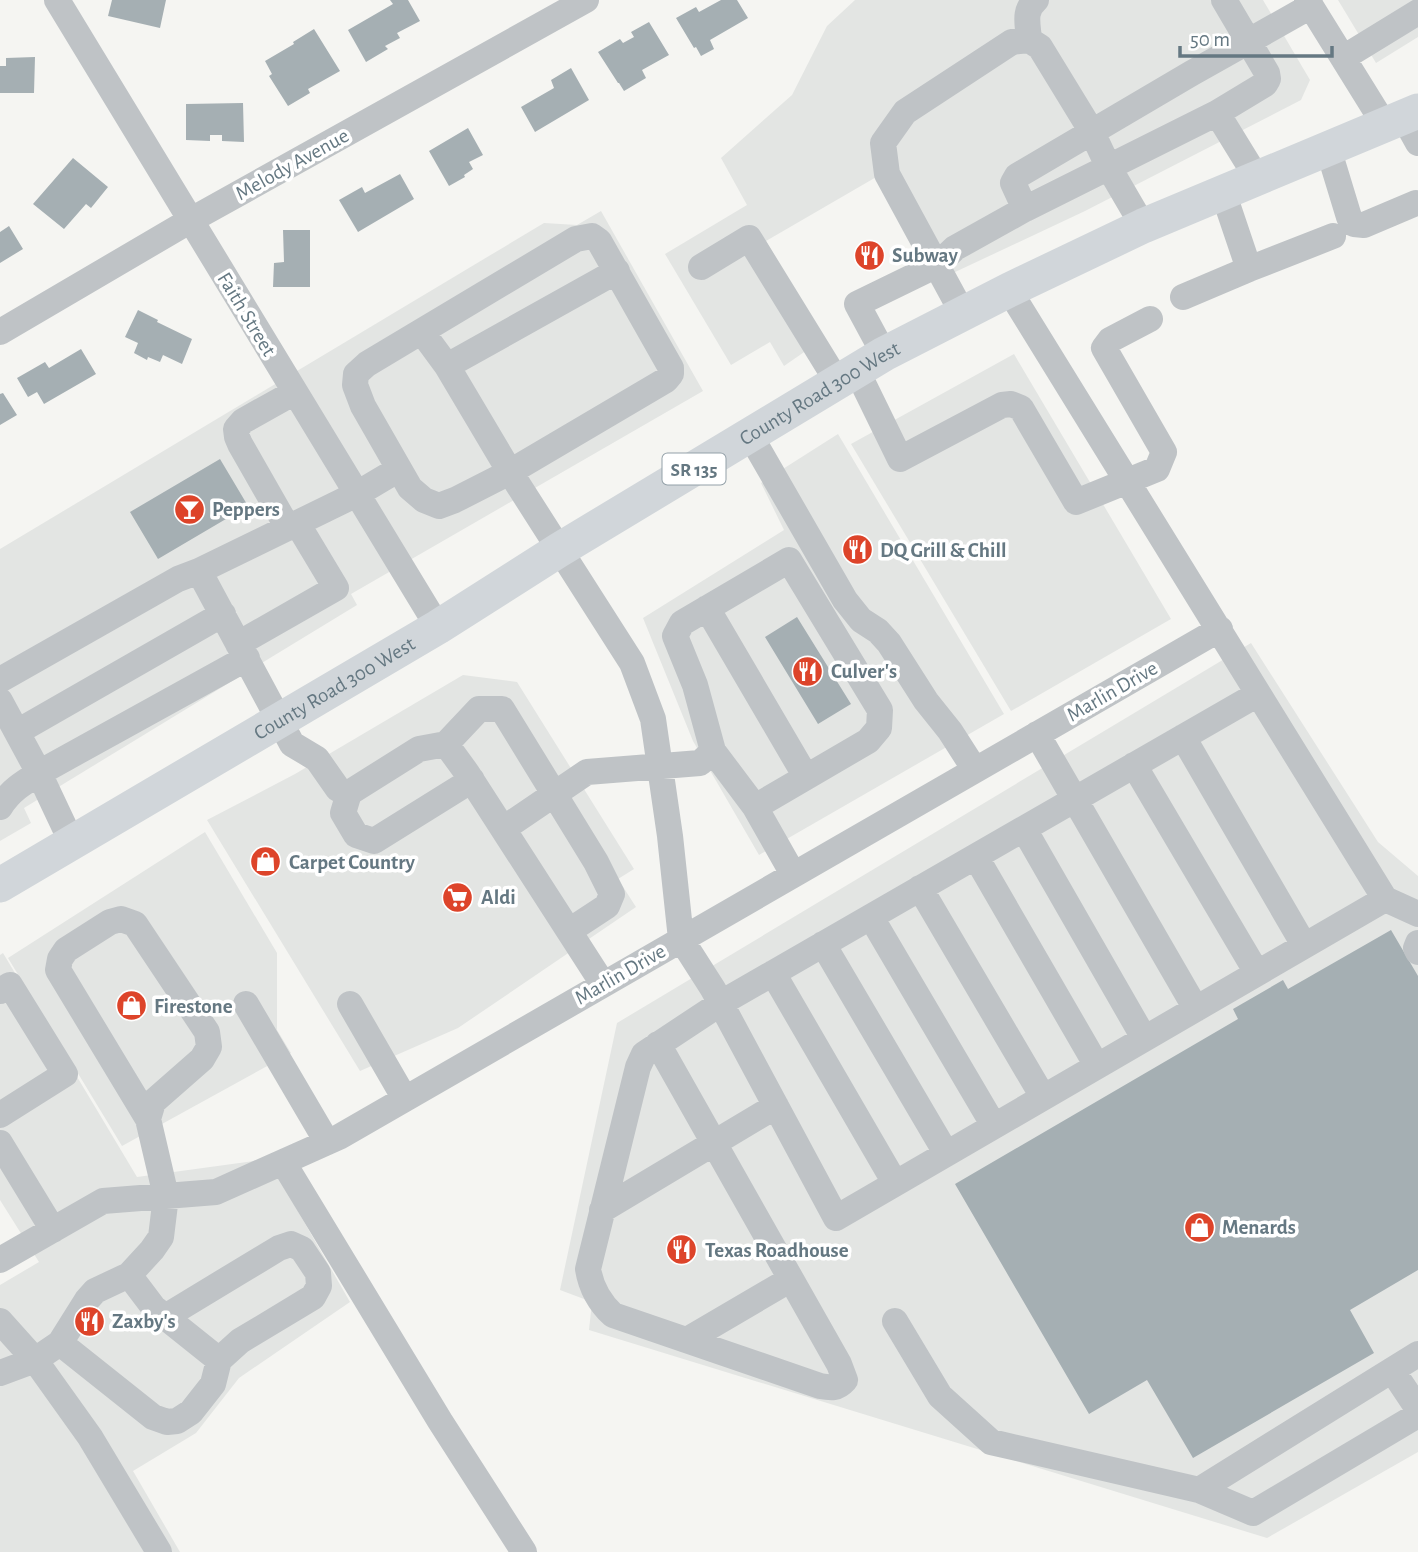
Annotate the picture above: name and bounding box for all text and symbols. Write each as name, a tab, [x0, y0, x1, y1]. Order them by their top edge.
scale bar	[1180, 14, 1332, 58]
text: 50 m	[1190, 29, 1230, 50]
street label: Melody Avenue	[232, 125, 352, 204]
restaurant icon: Subway	[852, 238, 886, 272]
place label: Subway	[892, 245, 958, 266]
street label: Faith Street	[213, 269, 280, 360]
street label: County Road 300 West	[736, 338, 904, 450]
road number: SR 135	[662, 454, 726, 484]
bar icon: Peppers	[172, 492, 206, 526]
place label: Peppers	[212, 499, 280, 520]
restaurant icon: DQ Grill & Chill	[840, 533, 874, 567]
place label: DQ Grill & Chill	[880, 540, 1006, 562]
street label: County Road 300 West	[250, 633, 419, 744]
restaurant icon: Culver's	[791, 654, 825, 688]
street label: Marlin Drive	[1063, 657, 1161, 726]
place label: Culver's	[831, 661, 897, 682]
shop icon: Carpet Country	[249, 845, 283, 879]
place label: Carpet Country	[289, 852, 416, 873]
supermarket icon: Aldi	[441, 880, 475, 914]
place label: Aldi	[481, 887, 516, 908]
street label: Marlin Drive	[571, 940, 669, 1009]
shop icon: Firestone	[114, 989, 148, 1023]
place label: Firestone	[154, 996, 233, 1017]
shop icon: Menards	[1182, 1210, 1216, 1244]
place label: Menards	[1222, 1217, 1296, 1238]
restaurant icon: Texas Roadhouse	[665, 1233, 699, 1267]
place label: Texas Roadhouse	[705, 1240, 849, 1261]
restaurant icon: Zaxby's	[72, 1304, 106, 1338]
place label: Zaxby's	[112, 1311, 176, 1332]

